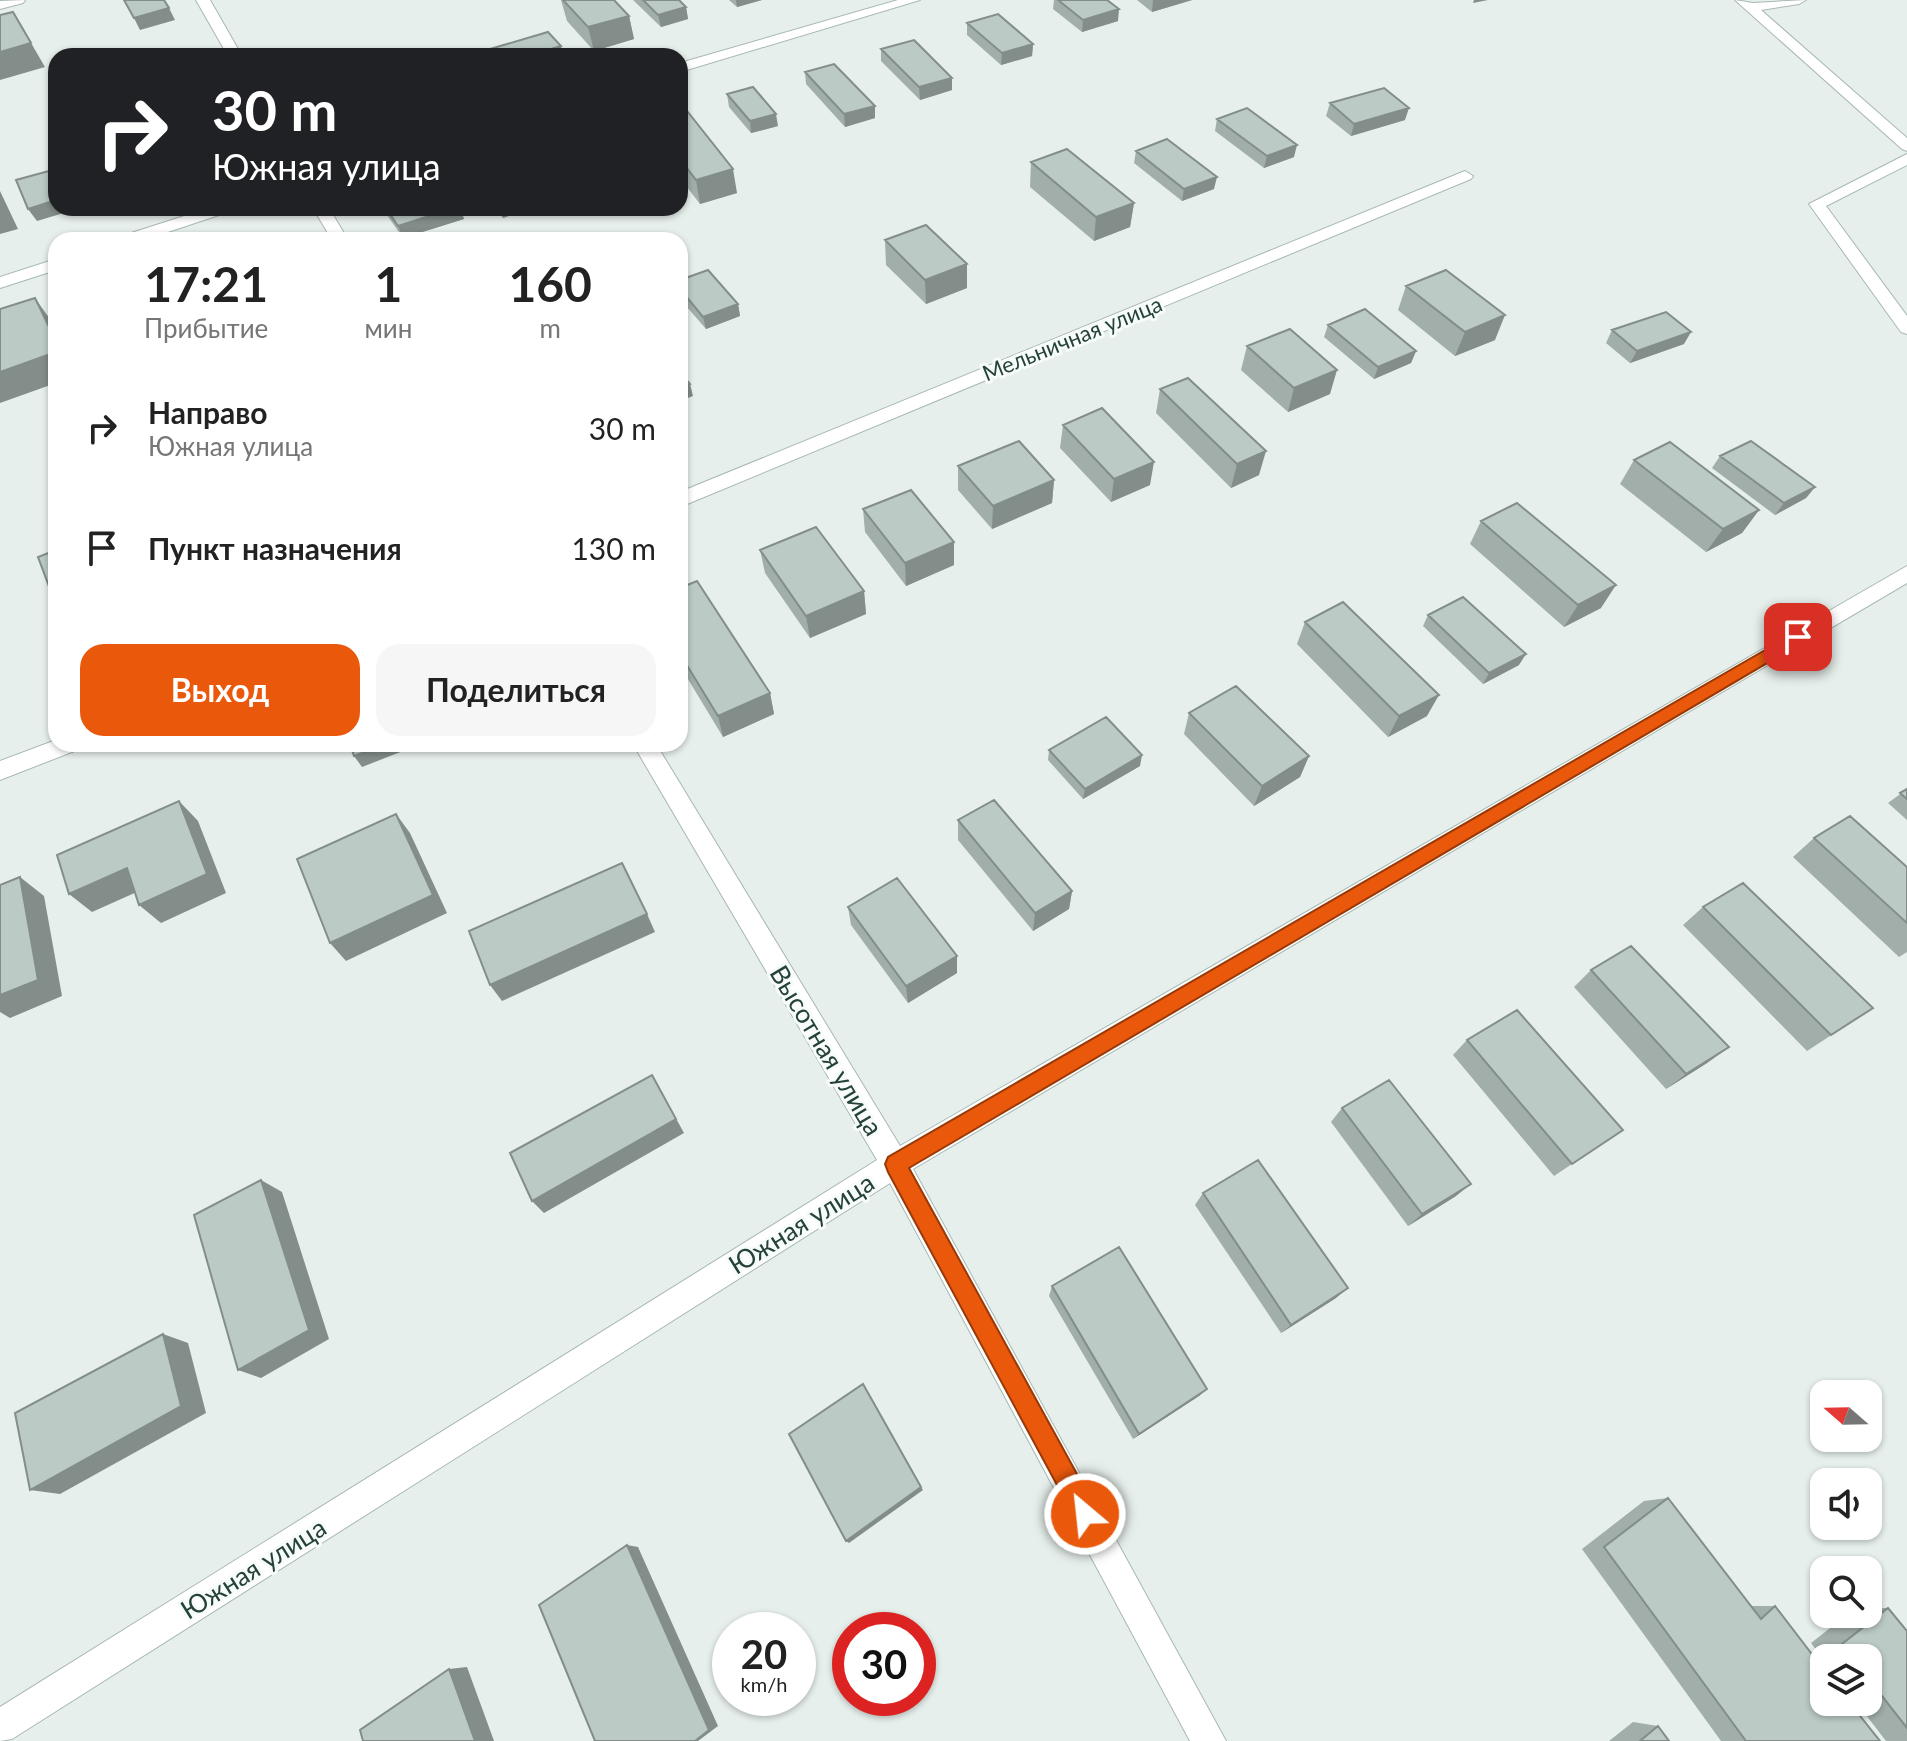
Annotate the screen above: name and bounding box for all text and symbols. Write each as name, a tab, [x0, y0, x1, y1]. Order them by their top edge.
text: 30 m	[212, 76, 337, 143]
icon: right	[80, 80, 184, 184]
text: Южная улица	[212, 144, 441, 188]
text: 17:21	[144, 255, 268, 312]
text: 1	[374, 255, 402, 312]
text: 160	[508, 255, 592, 312]
street label: Мельничная улица	[978, 290, 1166, 386]
text: Прибытие	[144, 312, 268, 344]
text: мин	[364, 312, 412, 344]
text: m	[539, 312, 561, 344]
text: Направо	[148, 394, 268, 430]
icon: right	[80, 406, 124, 450]
text: 30 m	[589, 410, 656, 446]
text: Южная улица	[148, 430, 313, 462]
icon: arrive	[80, 526, 124, 570]
text: Пункт назначения	[148, 530, 402, 566]
text: 130 m	[571, 530, 656, 566]
pin	[1764, 603, 1832, 671]
icon: arrive	[1776, 615, 1820, 659]
button: Выход	[80, 644, 360, 736]
button: Поделиться	[376, 644, 656, 736]
street label: Высотная улица	[764, 959, 890, 1141]
street label: Южная улица	[722, 1166, 880, 1280]
north arrow	[1810, 1380, 1882, 1452]
map controls	[1810, 1380, 1882, 1716]
button: sound	[1810, 1468, 1882, 1540]
position arrow	[1043, 1472, 1127, 1556]
street label: Южная улица	[174, 1511, 332, 1625]
button: search	[1810, 1556, 1882, 1628]
speed limit sign: 30	[832, 1612, 936, 1716]
text: 20	[741, 1630, 787, 1678]
button: layers	[1810, 1644, 1882, 1716]
text: km/h	[741, 1672, 787, 1696]

